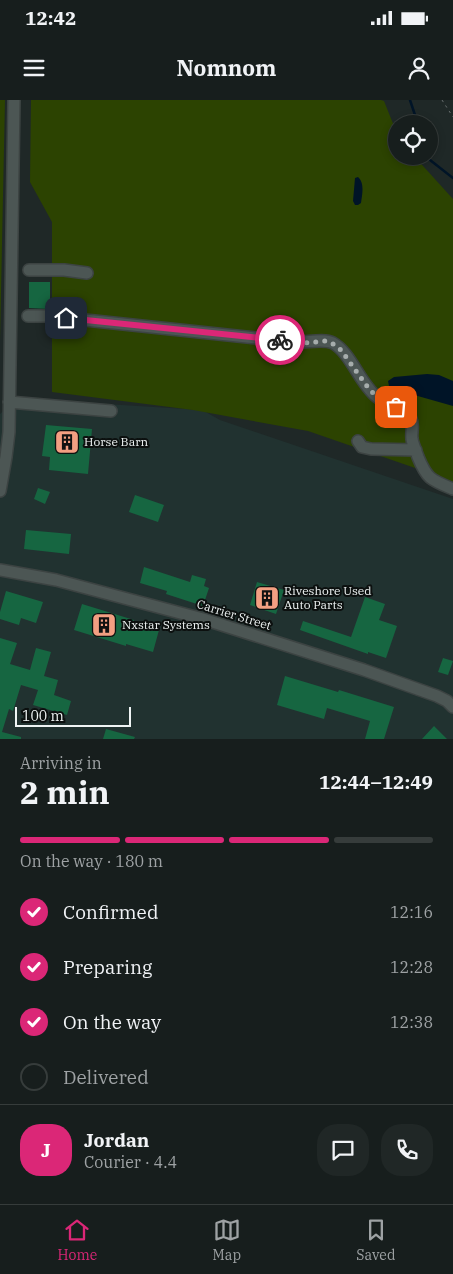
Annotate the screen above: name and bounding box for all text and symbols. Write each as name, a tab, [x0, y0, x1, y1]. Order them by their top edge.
text: 12:42	[25, 6, 76, 30]
text: Nomnom	[177, 53, 276, 82]
icon: menu	[20, 54, 48, 82]
icon: person	[405, 54, 433, 82]
map controls	[388, 115, 438, 165]
button: locate	[388, 115, 438, 165]
pin	[45, 297, 87, 339]
icon: home	[52, 304, 80, 332]
courier	[255, 315, 305, 365]
icon: bike	[266, 326, 294, 354]
pin	[375, 386, 417, 428]
icon: bag	[382, 393, 410, 421]
building icon: Horse Barn	[54, 429, 80, 455]
place label: Horse Barn	[84, 434, 149, 449]
place label: Riveshore Used Auto Parts	[284, 583, 372, 612]
building icon: Riveshore Used Auto Parts	[254, 585, 280, 611]
street label: Carrier Street	[195, 596, 273, 633]
building icon: Nxstar Systems	[91, 612, 117, 638]
place label: Nxstar Systems	[122, 617, 210, 632]
scale bar	[15, 704, 131, 727]
text: 100 m	[22, 707, 64, 725]
text: Arriving in	[20, 753, 102, 773]
text: 12:44–12:49	[319, 770, 433, 794]
text: 2 min	[20, 771, 110, 813]
text: On the way · 180 m	[20, 851, 163, 871]
icon: check	[20, 898, 48, 926]
text: Confirmed	[63, 900, 158, 924]
text: 12:16	[390, 902, 433, 922]
icon: check	[20, 953, 48, 981]
text: Preparing	[63, 955, 152, 979]
text: 12:28	[390, 957, 433, 977]
icon: check	[20, 1008, 48, 1036]
text: On the way	[63, 1010, 161, 1034]
text: 12:38	[390, 1012, 433, 1032]
text: Delivered	[63, 1065, 149, 1089]
button: chat	[317, 1124, 369, 1176]
button: phone	[381, 1124, 433, 1176]
text: Jordan	[84, 1128, 149, 1152]
text: J	[41, 1138, 51, 1162]
text: Courier · 4.4	[84, 1152, 177, 1172]
tab: Home	[58, 1216, 97, 1264]
tab: Map	[213, 1216, 241, 1264]
tab: Saved	[356, 1216, 395, 1264]

